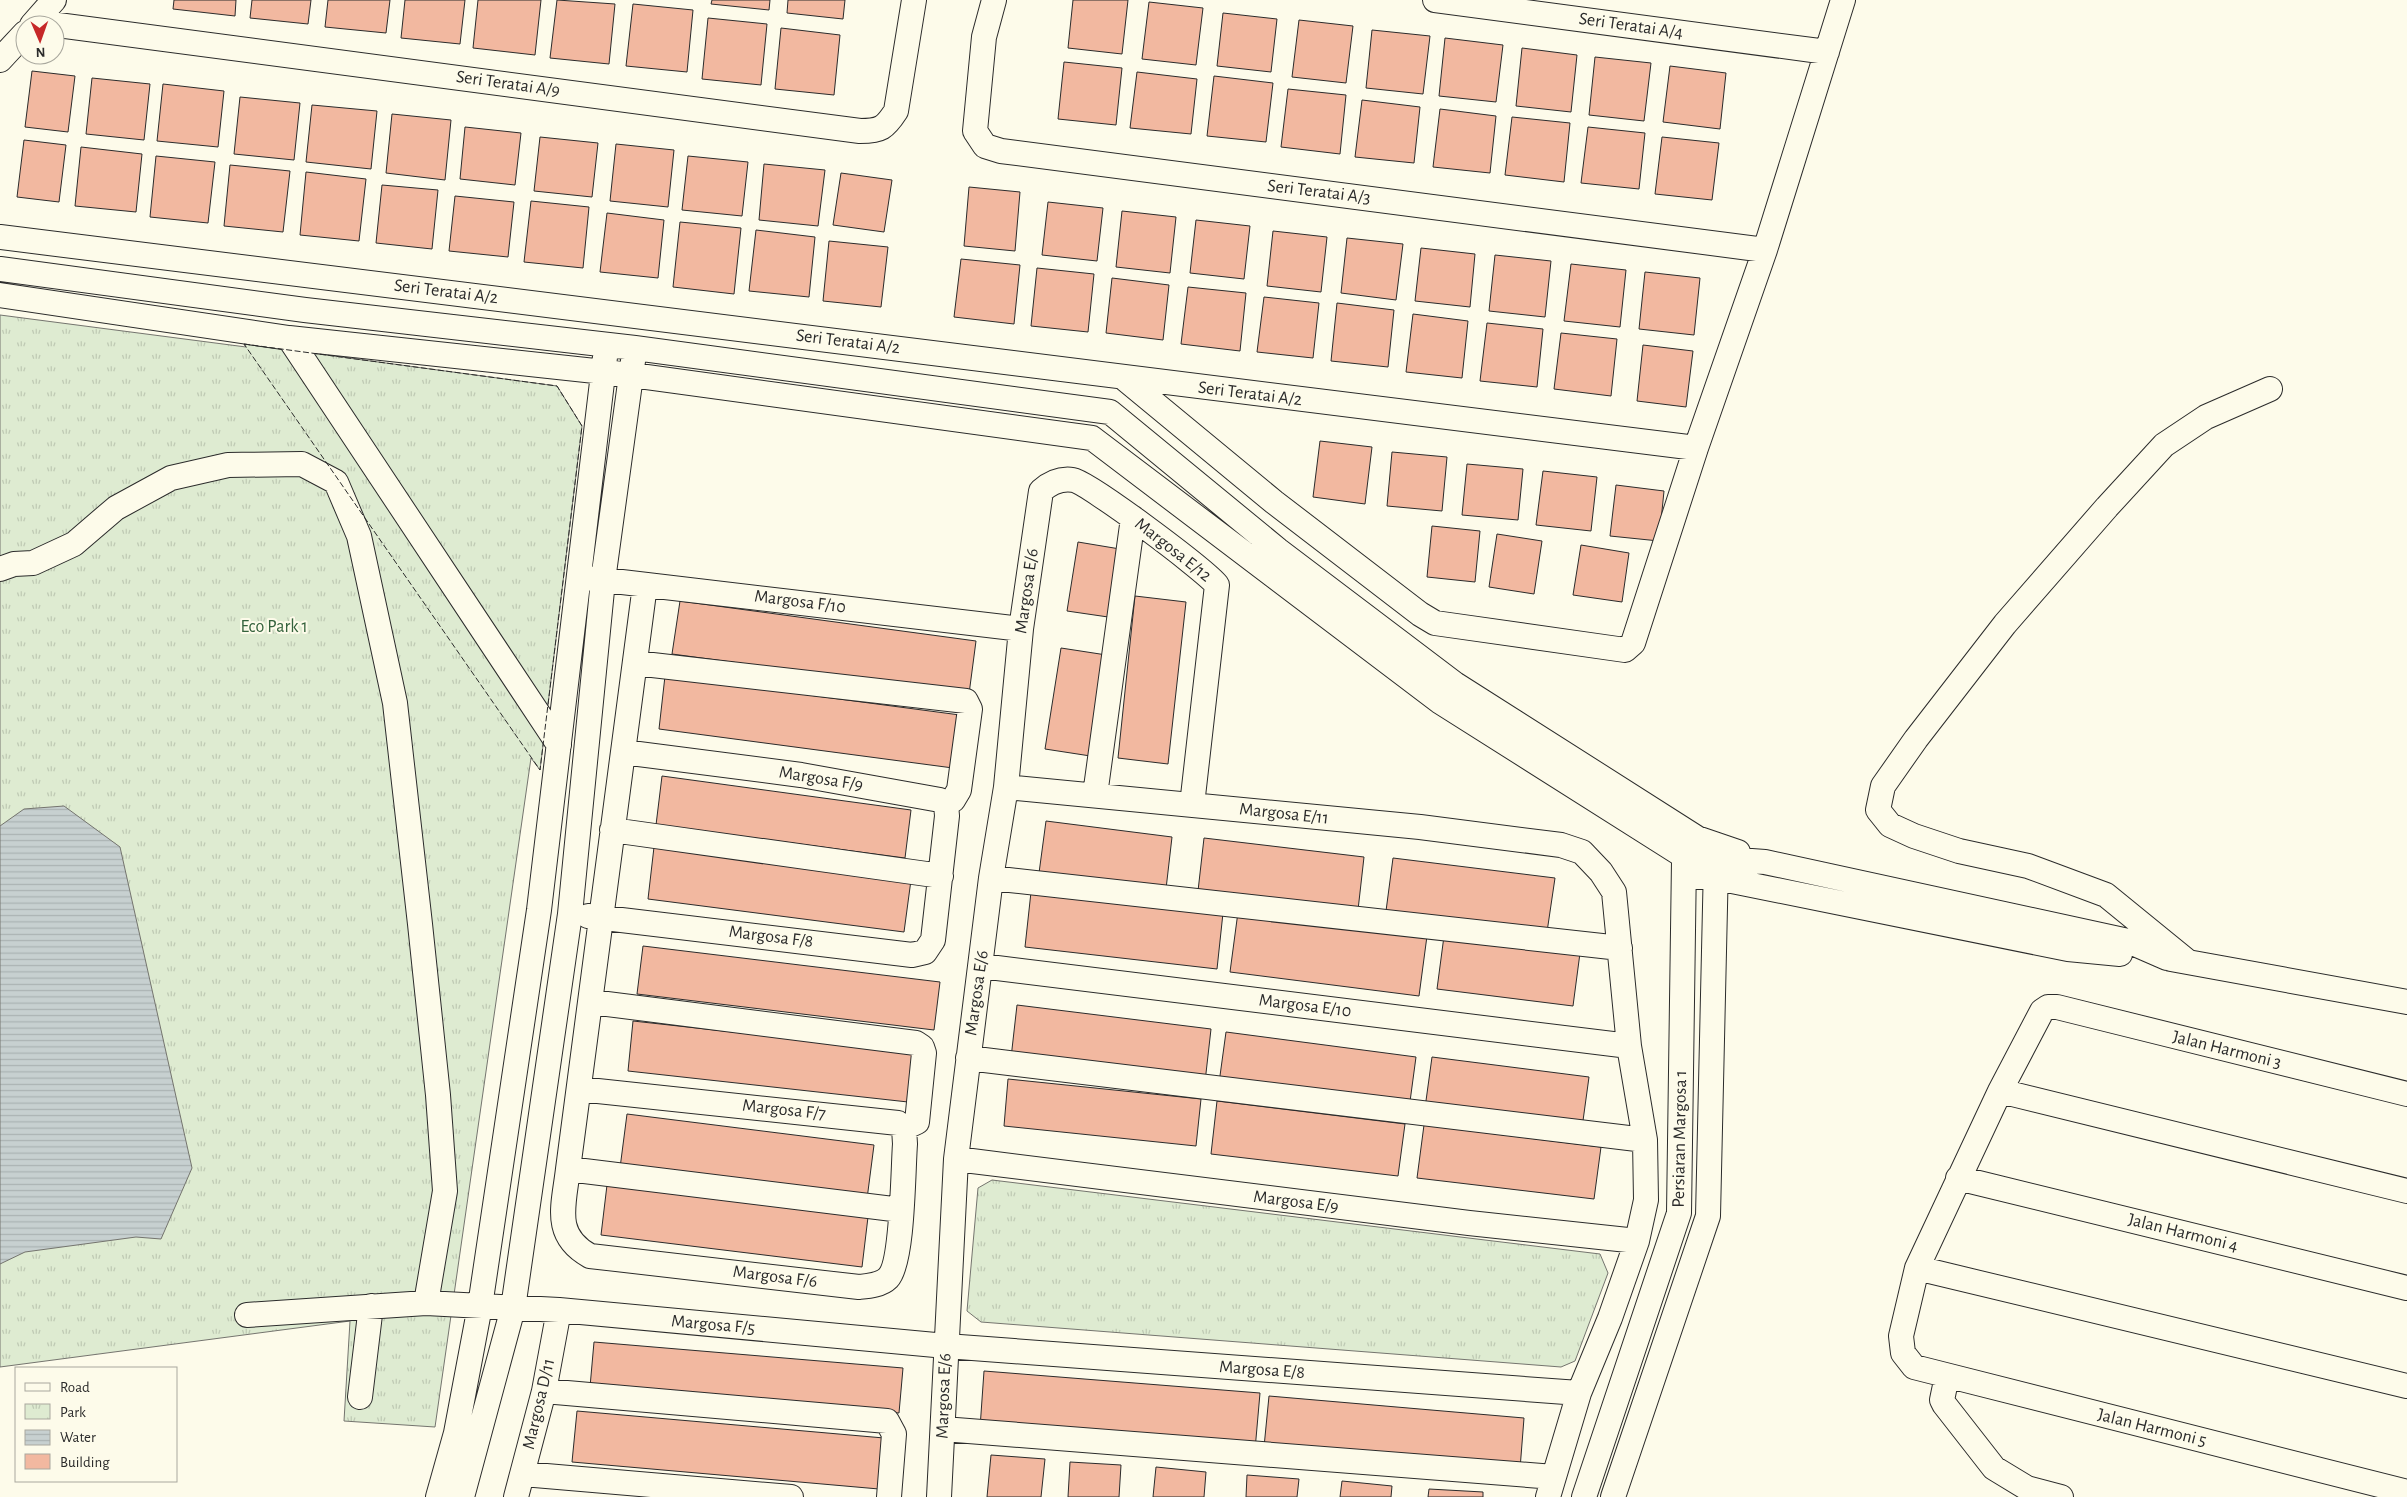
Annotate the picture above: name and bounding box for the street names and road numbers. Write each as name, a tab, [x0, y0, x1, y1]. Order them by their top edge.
street label: Seri Teratai A/4	[1578, 10, 1685, 42]
street label: Seri Teratai A/9	[455, 68, 561, 100]
street label: Seri Teratai A/3	[1266, 177, 1372, 207]
street label: Seri Teratai A/2	[393, 277, 499, 307]
street label: Seri Teratai A/2	[795, 327, 901, 357]
street label: Seri Teratai A/2	[1197, 379, 1303, 409]
street label: Margosa E/12	[1131, 515, 1215, 585]
street label: Margosa E/6	[1012, 547, 1042, 635]
street label: Margosa F/10	[753, 587, 847, 617]
street label: Margosa F/9	[778, 763, 864, 795]
street label: Margosa E/11	[1238, 800, 1330, 828]
street label: Margosa F/8	[728, 923, 814, 951]
street label: Margosa E/6	[962, 949, 992, 1037]
street label: Margosa E/10	[1258, 991, 1352, 1021]
street label: Jalan Harmoni 3	[2171, 1028, 2283, 1072]
street label: Persiaran Margosa 1	[1670, 1070, 1690, 1208]
street label: Margosa F/7	[741, 1097, 827, 1123]
street label: Margosa E/9	[1252, 1188, 1340, 1216]
street label: Jalan Harmoni 4	[2126, 1211, 2240, 1255]
street label: Margosa F/6	[732, 1263, 818, 1291]
street label: Margosa F/5	[670, 1312, 756, 1338]
street label: Margosa E/6	[934, 1353, 954, 1439]
street label: Margosa D/11	[520, 1357, 558, 1451]
street label: Margosa E/8	[1219, 1358, 1305, 1382]
street label: Jalan Harmoni 5	[2096, 1406, 2208, 1450]

